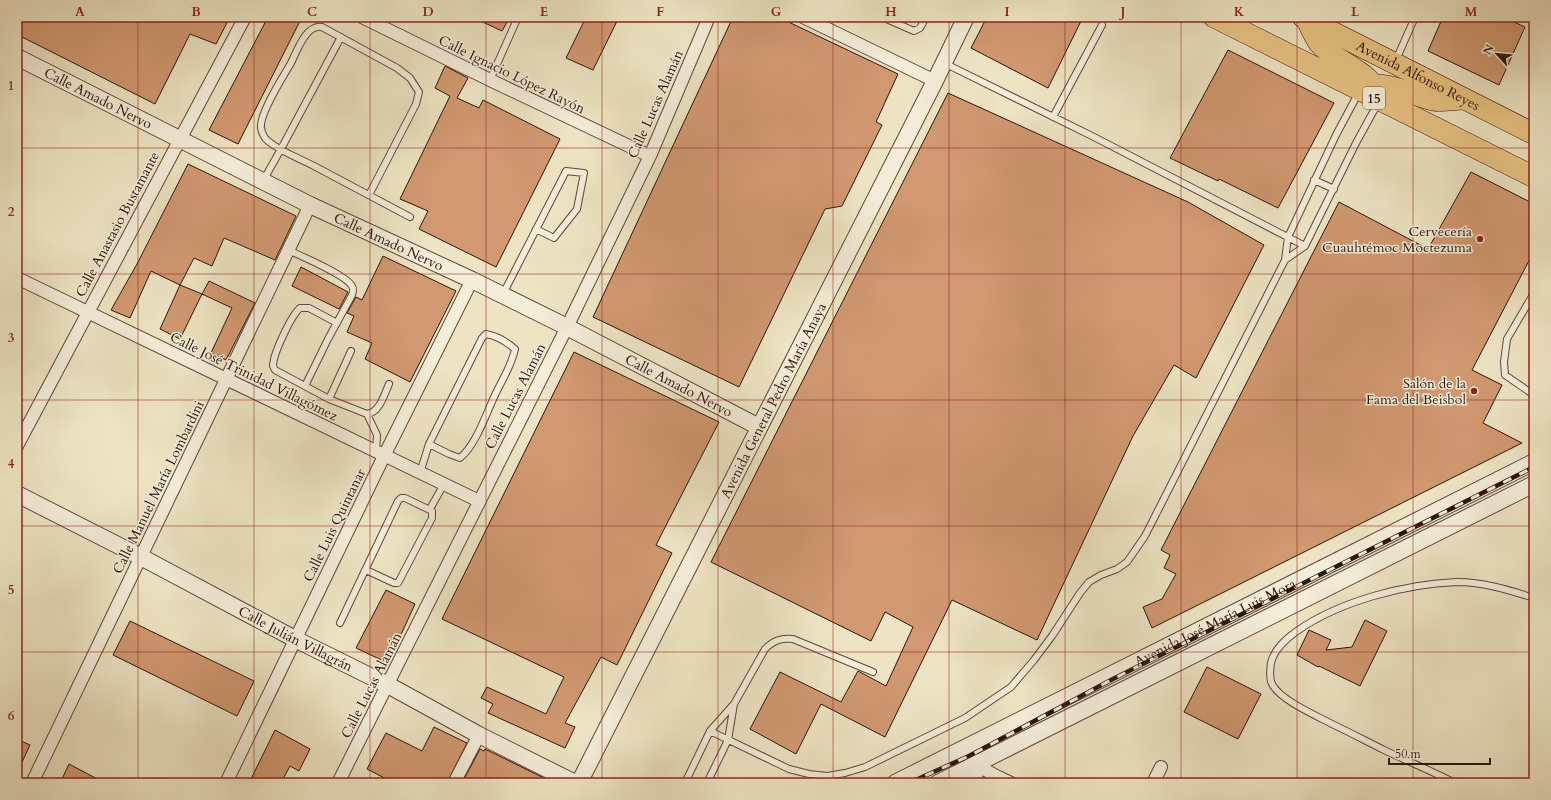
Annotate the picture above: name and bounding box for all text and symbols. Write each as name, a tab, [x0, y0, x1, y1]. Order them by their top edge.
text: A	[75, 3, 85, 21]
text: B	[191, 3, 201, 21]
text: C	[307, 3, 317, 21]
text: D	[422, 3, 434, 21]
text: E	[540, 3, 548, 21]
text: F	[656, 3, 664, 21]
text: G	[771, 3, 782, 21]
text: H	[885, 3, 897, 21]
text: I	[1004, 3, 1010, 21]
text: J	[1119, 3, 1126, 21]
text: K	[1234, 3, 1245, 21]
text: L	[1351, 3, 1360, 21]
text: M	[1465, 3, 1478, 21]
street label: Calle Ignacio López Rayón	[435, 31, 588, 118]
north arrow	[1477, 34, 1517, 74]
street label: Avenida Alfonso Reyes	[1353, 36, 1483, 115]
text: N	[1480, 42, 1498, 57]
street label: Calle Lucas Alamán	[623, 47, 688, 161]
street label: Calle Amado Nervo	[41, 63, 156, 134]
text: 1	[8, 77, 14, 95]
road number: 15	[1363, 87, 1385, 109]
street label: Calle Anastasio Bustamante	[71, 148, 164, 300]
text: 2	[8, 203, 15, 221]
street label: Calle Amado Nervo	[331, 208, 447, 276]
place label: Cervecería Cuauhtémoc Moctezuma	[1322, 222, 1472, 257]
marker: Cervecería Cuauhtémoc Moctezuma	[1475, 234, 1485, 244]
street label: Avenida General Pedro María Anaya	[716, 300, 831, 502]
street label: Calle José Trinidad Villagómez	[167, 328, 341, 426]
text: 3	[8, 329, 15, 347]
street label: Calle Lucas Alamán	[481, 340, 550, 452]
street label: Calle Amado Nervo	[622, 350, 736, 422]
place label: Salón de la Fama del Beisbol	[1366, 374, 1466, 409]
marker: Salón de la Fama del Beisbol	[1469, 386, 1479, 396]
street label: Calle Manuel María Lombardini	[108, 397, 209, 577]
text: 4	[8, 455, 15, 473]
street label: Calle Luis Quintanar	[299, 465, 371, 585]
street label: Avenida José María Luis Mora	[1131, 574, 1299, 671]
text: 5	[8, 581, 14, 599]
street label: Calle Julián Villagrán	[235, 602, 356, 676]
street label: Calle Lucas Alamán	[337, 629, 406, 741]
text: 6	[8, 707, 15, 725]
scale bar	[1389, 740, 1490, 766]
text: 50 m	[1395, 746, 1422, 762]

